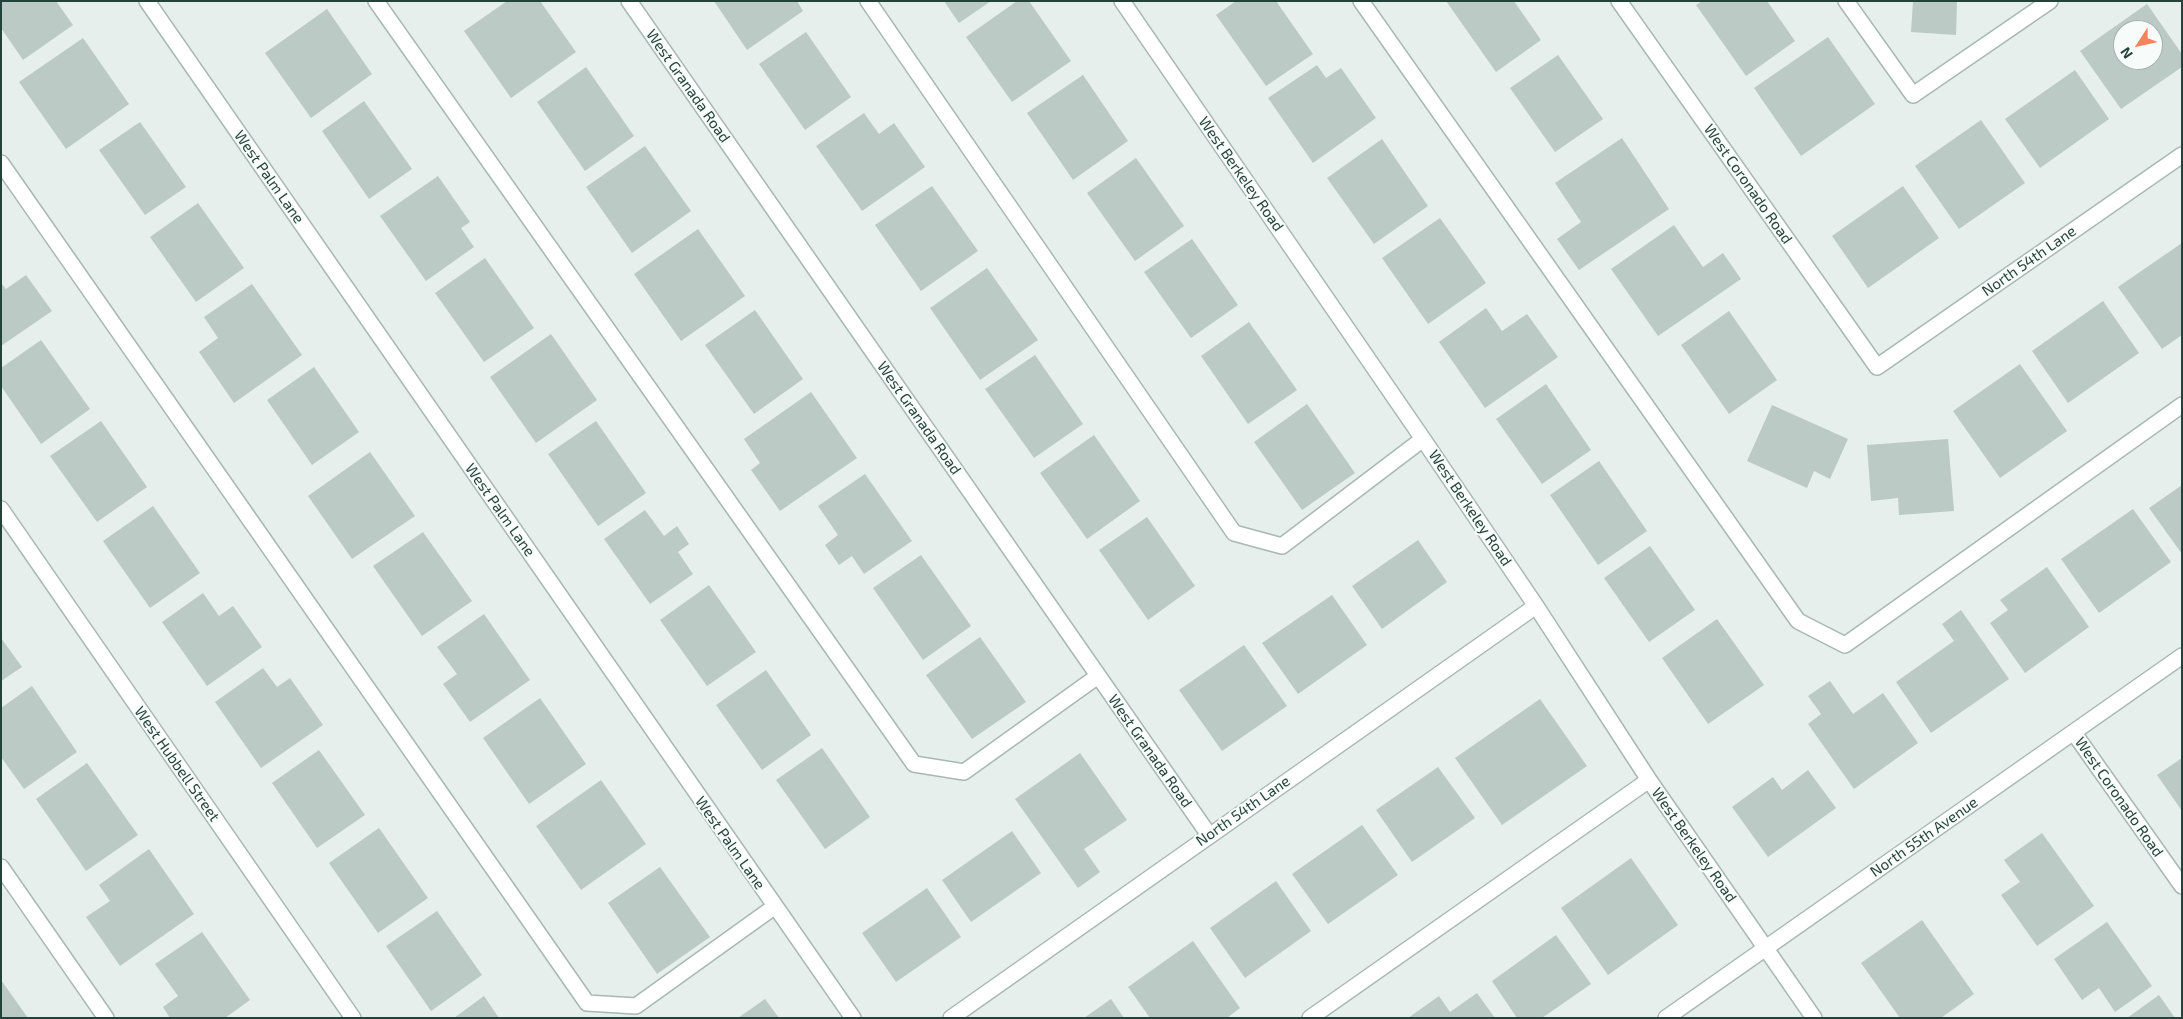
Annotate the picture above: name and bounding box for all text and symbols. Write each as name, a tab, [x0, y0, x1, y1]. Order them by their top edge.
north arrow	[2113, 20, 2163, 70]
street label: West Granada Road	[642, 26, 734, 146]
text: N	[2116, 44, 2136, 62]
street label: West Berkeley Road	[1195, 113, 1287, 235]
street label: West Coronado Road	[1700, 121, 1796, 247]
street label: West Palm Lane	[230, 127, 308, 227]
street label: North 54th Lane	[1979, 222, 2079, 300]
street label: West Granada Road	[873, 358, 965, 478]
street label: West Berkeley Road	[1425, 447, 1515, 569]
street label: West Palm Lane	[461, 460, 539, 560]
street label: West Granada Road	[1104, 691, 1196, 811]
street label: West Hubbell Street	[131, 703, 223, 825]
street label: West Coronado Road	[2071, 734, 2167, 860]
street label: North 54th Lane	[1193, 772, 1293, 850]
street label: West Berkeley Road	[1648, 784, 1740, 906]
street label: West Palm Lane	[691, 793, 769, 893]
street label: North 55th Avenue	[1867, 793, 1981, 881]

